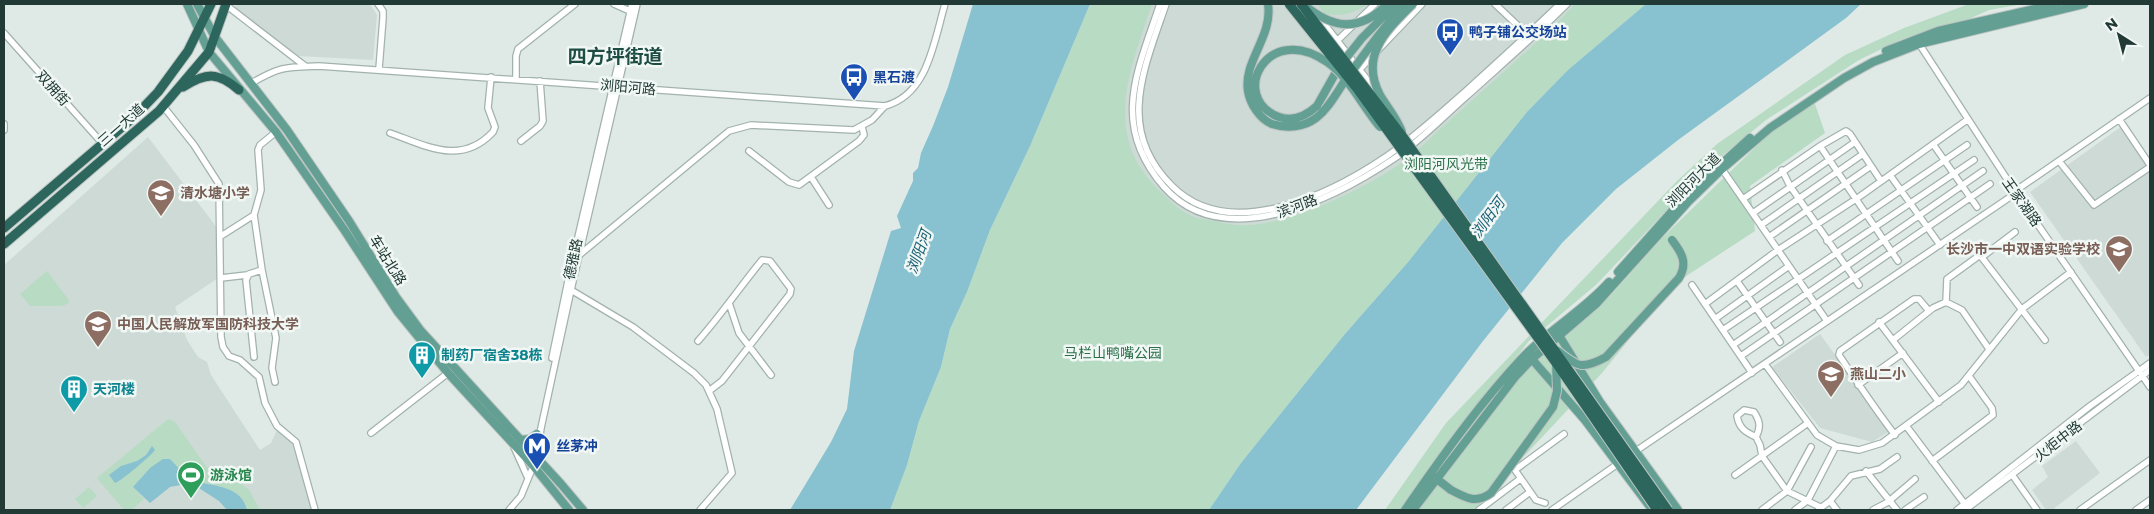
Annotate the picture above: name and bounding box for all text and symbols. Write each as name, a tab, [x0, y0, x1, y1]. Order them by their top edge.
north arrow	[2094, 10, 2144, 60]
text: N	[2101, 14, 2121, 35]
bus stop icon: 鸭子铺公交场站	[1435, 17, 1465, 56]
place label: 鸭子铺公交场站	[1469, 23, 1567, 41]
district label: 四方坪街道	[567, 45, 663, 68]
bus stop icon: 黑石渡	[839, 62, 869, 101]
street label: 双拥街	[32, 66, 74, 110]
place label: 黑石渡	[873, 68, 915, 86]
street label: 浏阳河路	[599, 76, 657, 98]
street label: 三一大道	[94, 100, 148, 150]
street label: 浏阳河大道	[1662, 149, 1724, 211]
park label: 浏阳河风光带	[1404, 155, 1488, 173]
street label: 王家湖路	[1999, 174, 2045, 230]
school or university icon: 清水塘小学	[146, 178, 176, 217]
place label: 清水塘小学	[180, 184, 250, 202]
street label: 滨河路	[1274, 190, 1320, 222]
water label: 浏阳河	[1467, 191, 1510, 241]
water label: 浏阳河	[902, 225, 936, 276]
street label: 车站北路	[366, 231, 410, 289]
school or university icon: 长沙市一中双语实验学校	[2104, 234, 2134, 273]
street label: 德雅路	[560, 237, 586, 281]
place label: 长沙市一中双语实验学校	[1946, 240, 2100, 258]
school or university icon: 中国人民解放军国防科技大学	[83, 309, 113, 348]
place label: 中国人民解放军国防科技大学	[117, 315, 299, 333]
building icon: 制药厂宿舍38栋	[407, 340, 437, 379]
park label: 马栏山鸭嘴公园	[1064, 344, 1162, 362]
place label: 制药厂宿舍38栋	[441, 346, 543, 364]
school or university icon: 燕山二小	[1816, 359, 1846, 398]
place label: 燕山二小	[1850, 365, 1906, 383]
building icon: 天河楼	[59, 374, 89, 413]
place label: 天河楼	[93, 380, 135, 398]
street label: 火炬中路	[2030, 417, 2086, 465]
metro station icon: 丝茅冲	[522, 431, 552, 470]
place label: 丝茅冲	[556, 437, 598, 455]
sports icon: 游泳馆	[176, 460, 206, 499]
place label: 游泳馆	[210, 466, 252, 484]

